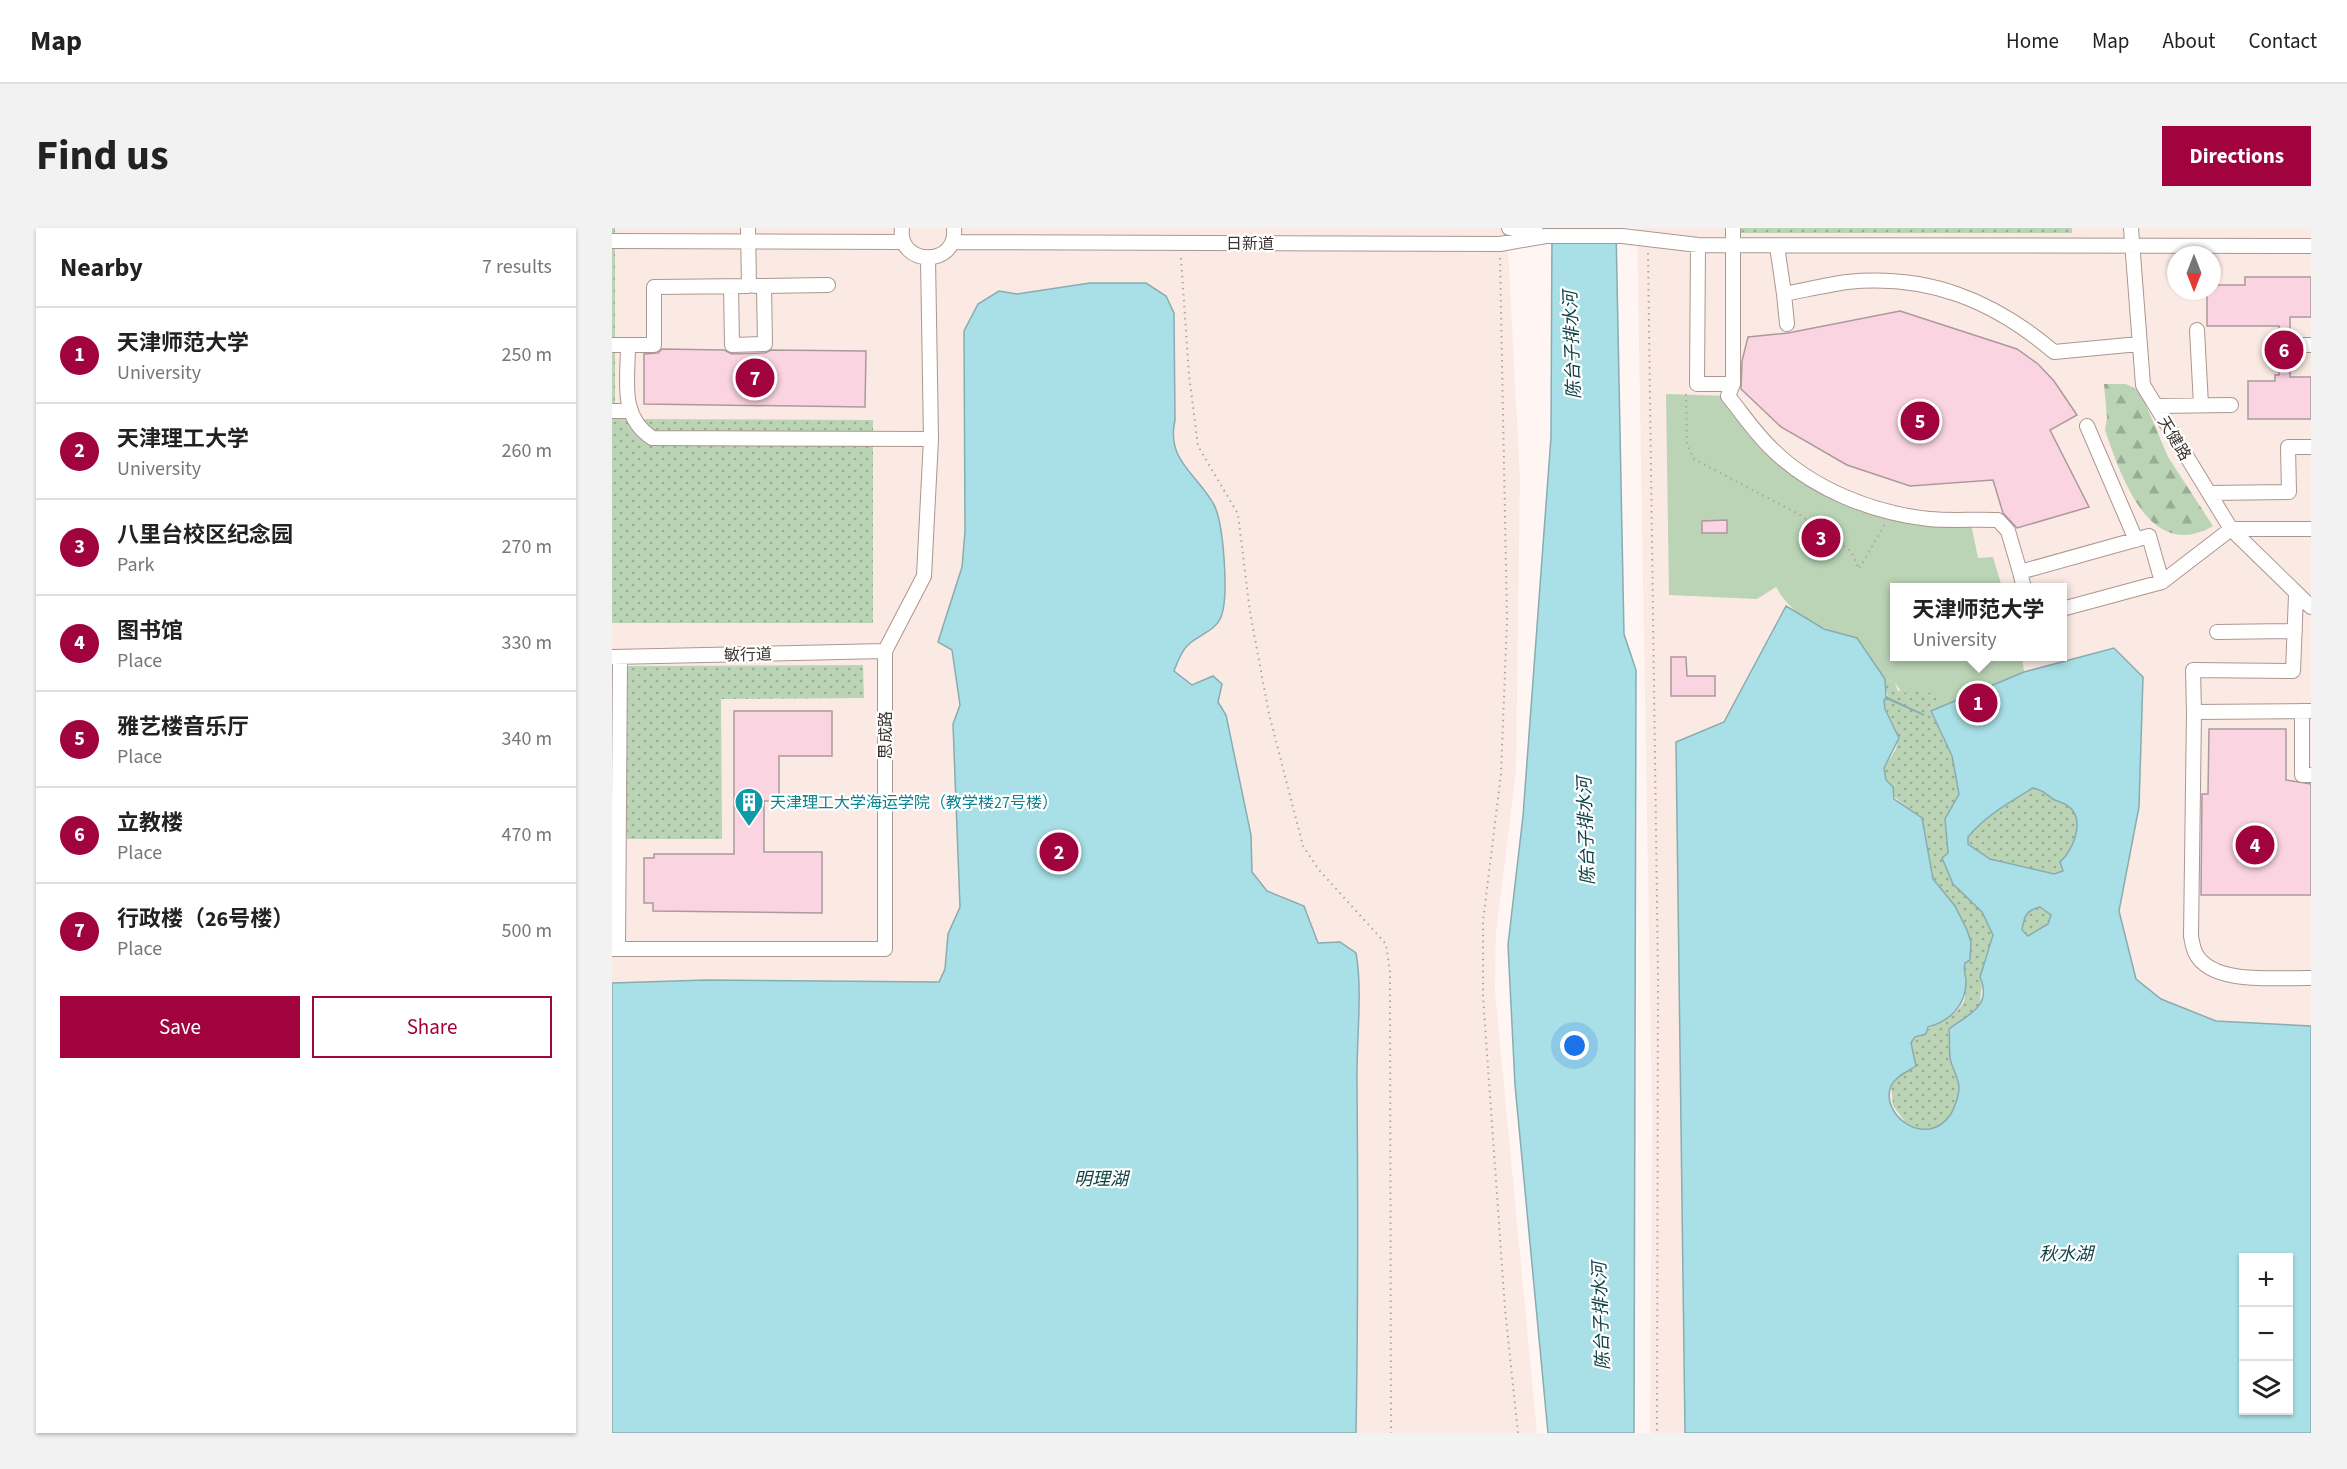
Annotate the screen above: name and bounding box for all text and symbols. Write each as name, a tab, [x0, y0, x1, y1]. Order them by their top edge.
text: Map	[30, 21, 82, 61]
text: Home	[2006, 26, 2059, 56]
text: Map	[2092, 26, 2130, 56]
text: About	[2163, 26, 2215, 56]
text: Contact	[2248, 26, 2317, 56]
text: Find us	[36, 126, 169, 186]
button: Directions	[2162, 126, 2311, 186]
street label: 日新道	[1226, 233, 1274, 255]
north arrow	[2167, 246, 2221, 300]
text: Nearby	[60, 249, 143, 286]
text: 7 results	[482, 253, 552, 281]
water label: 陈台子排水河	[1558, 288, 1587, 399]
text: 天津师范大学	[117, 327, 249, 359]
pin: 6	[2264, 328, 2304, 372]
text: 1	[74, 341, 85, 369]
text: 250 m	[502, 341, 552, 369]
pin: 7	[736, 356, 774, 400]
text: University	[117, 359, 201, 387]
pin: 5	[1900, 398, 1940, 444]
street label: 天健路	[2152, 412, 2196, 465]
text: 天津理工大学	[117, 423, 249, 455]
text: 2	[74, 437, 85, 465]
text: 260 m	[502, 437, 552, 465]
text: University	[117, 455, 201, 483]
pin: 3	[1802, 516, 1840, 560]
text: 八里台校区纪念园	[117, 519, 293, 551]
text: 3	[74, 533, 85, 561]
text: 270 m	[502, 533, 552, 561]
text: Park	[117, 551, 154, 579]
popup	[1890, 583, 2067, 661]
text: 天津师范大学	[1912, 594, 2045, 626]
text: 图书馆	[117, 615, 183, 647]
text: University	[1912, 626, 1997, 654]
text: 4	[74, 629, 85, 657]
text: 330 m	[502, 629, 552, 657]
street label: 敏行道	[724, 644, 772, 666]
text: Place	[117, 647, 162, 675]
pin: 1	[1958, 680, 1998, 726]
text: 雅艺楼音乐厅	[117, 711, 249, 743]
street label: 思成路	[875, 711, 897, 759]
text: 5	[74, 725, 85, 753]
text: 340 m	[502, 725, 552, 753]
text: Place	[117, 743, 162, 771]
water label: 陈台子排水河	[1572, 774, 1601, 885]
building icon: 天津理工大学海运学院（教学楼27号楼）	[733, 786, 765, 828]
place label: 天津理工大学海运学院（教学楼27号楼）	[770, 792, 1058, 814]
text: 立教楼	[117, 807, 183, 839]
text: 6	[74, 821, 85, 849]
text: 470 m	[502, 821, 552, 849]
pin: 4	[2236, 822, 2274, 868]
pin: 2	[1040, 830, 1078, 874]
text: Place	[117, 839, 162, 867]
text: 行政楼（26号楼）	[117, 903, 294, 935]
text: 7	[74, 917, 85, 945]
text: 500 m	[502, 917, 552, 945]
text: Place	[117, 935, 162, 963]
button: Save	[60, 996, 300, 1058]
button: Share	[312, 996, 552, 1058]
your location	[1560, 1031, 1589, 1060]
water label: 明理湖	[1074, 1167, 1131, 1192]
water label: 秋水湖	[2039, 1242, 2096, 1267]
map controls	[2239, 1253, 2293, 1415]
button: +	[2239, 1253, 2293, 1307]
water label: 陈台子排水河	[1587, 1259, 1616, 1370]
button: −	[2239, 1307, 2293, 1361]
button: layers	[2239, 1361, 2293, 1415]

